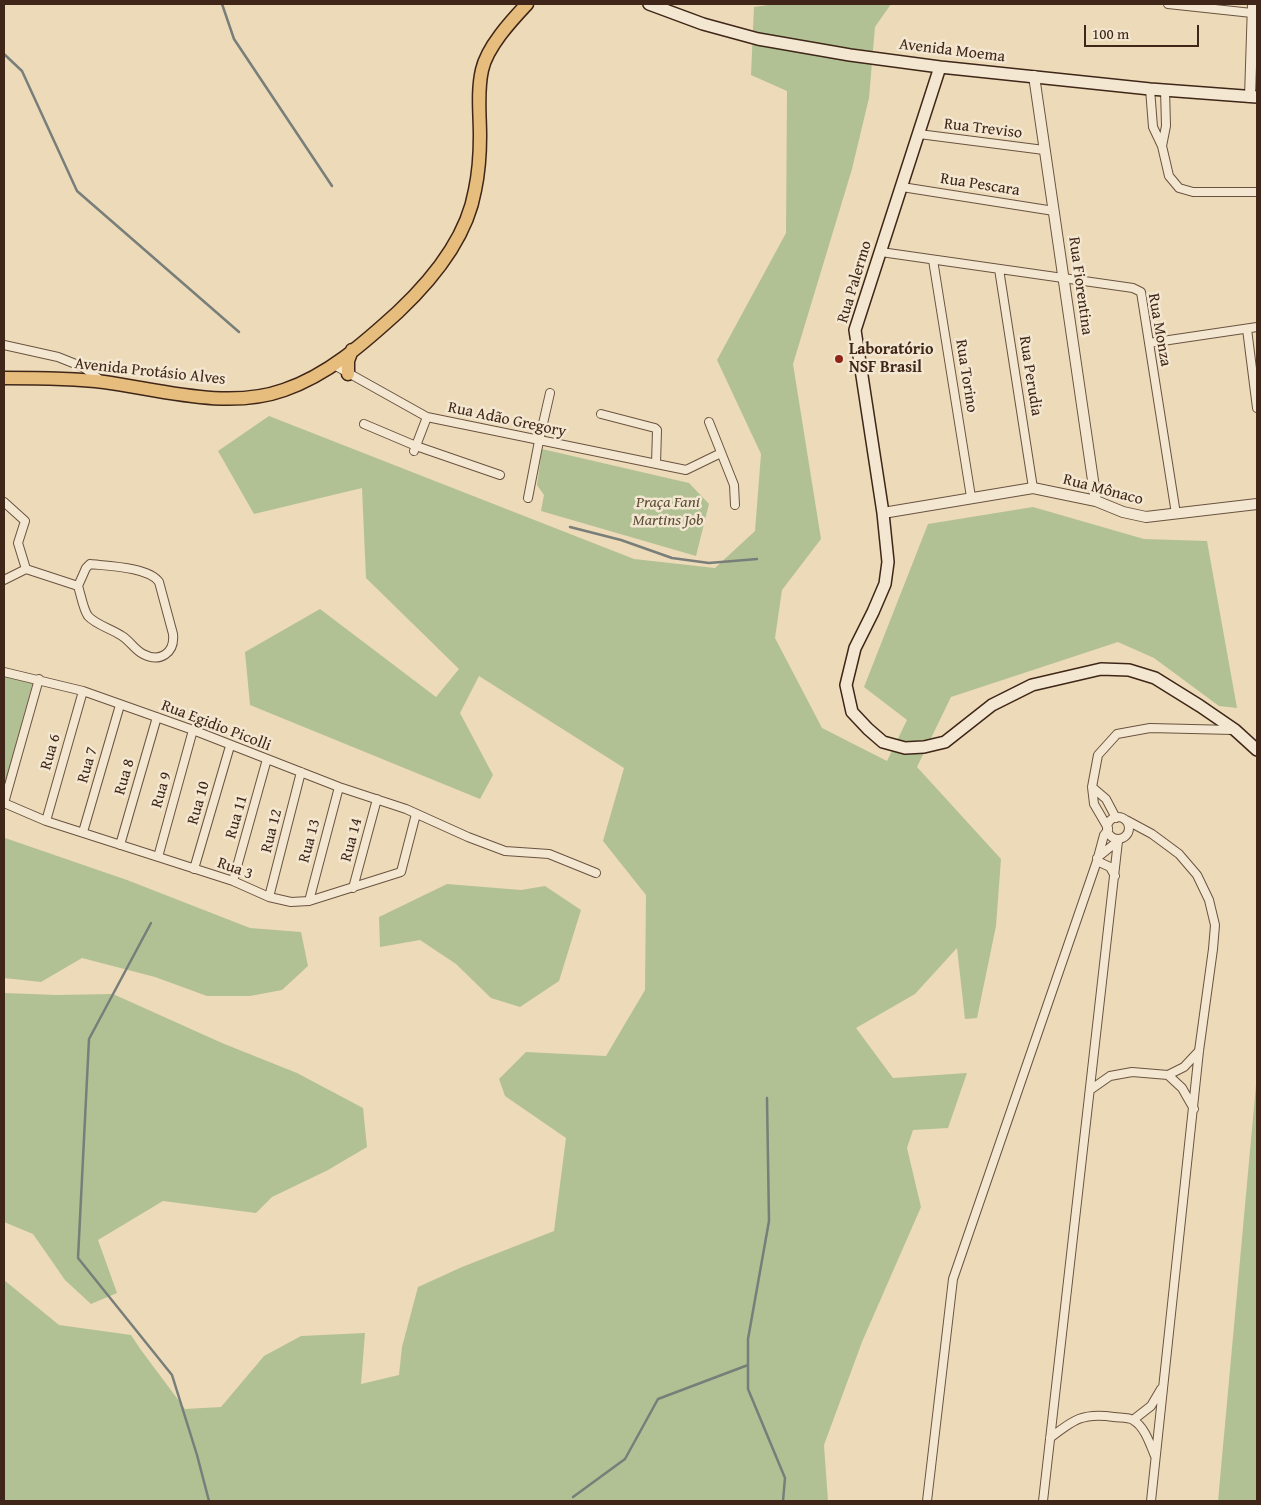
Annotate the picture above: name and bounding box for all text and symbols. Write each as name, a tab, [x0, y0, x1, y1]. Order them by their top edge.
scale bar	[1086, 15, 1201, 47]
text: 100 m	[1092, 23, 1129, 44]
street label: Avenida Moema	[898, 35, 1006, 67]
street label: Rua Treviso	[943, 115, 1023, 143]
street label: Rua Pescara	[939, 169, 1021, 201]
street label: Rua Fiorentina	[1064, 236, 1096, 336]
street label: Rua Palermo	[833, 239, 877, 325]
street label: Rua Monza	[1143, 292, 1175, 368]
street label: Rua Perudia	[1014, 335, 1046, 417]
street label: Rua Torino	[951, 338, 981, 414]
place label: Laboratório NSF Brasil	[849, 340, 934, 378]
marker: Laboratório NSF Brasil	[833, 353, 845, 365]
street label: Avenida Protásio Alves	[74, 355, 226, 389]
street label: Rua Adão Gregory	[446, 398, 568, 442]
street label: Rua Mônaco	[1061, 470, 1145, 510]
park label: Praça Fani Martins Job	[633, 493, 703, 531]
street label: Rua Egidio Picolli	[158, 696, 274, 756]
street label: Rua 6	[37, 732, 65, 772]
street label: Rua 7	[74, 745, 102, 785]
street label: Rua 8	[111, 757, 139, 797]
street label: Rua 9	[148, 770, 176, 810]
street label: Rua 10	[184, 779, 214, 827]
street label: Rua 11	[222, 793, 252, 841]
street label: Rua 12	[257, 807, 287, 855]
street label: Rua 14	[337, 816, 367, 864]
street label: Rua 13	[295, 817, 325, 865]
street label: Rua 3	[214, 854, 256, 884]

